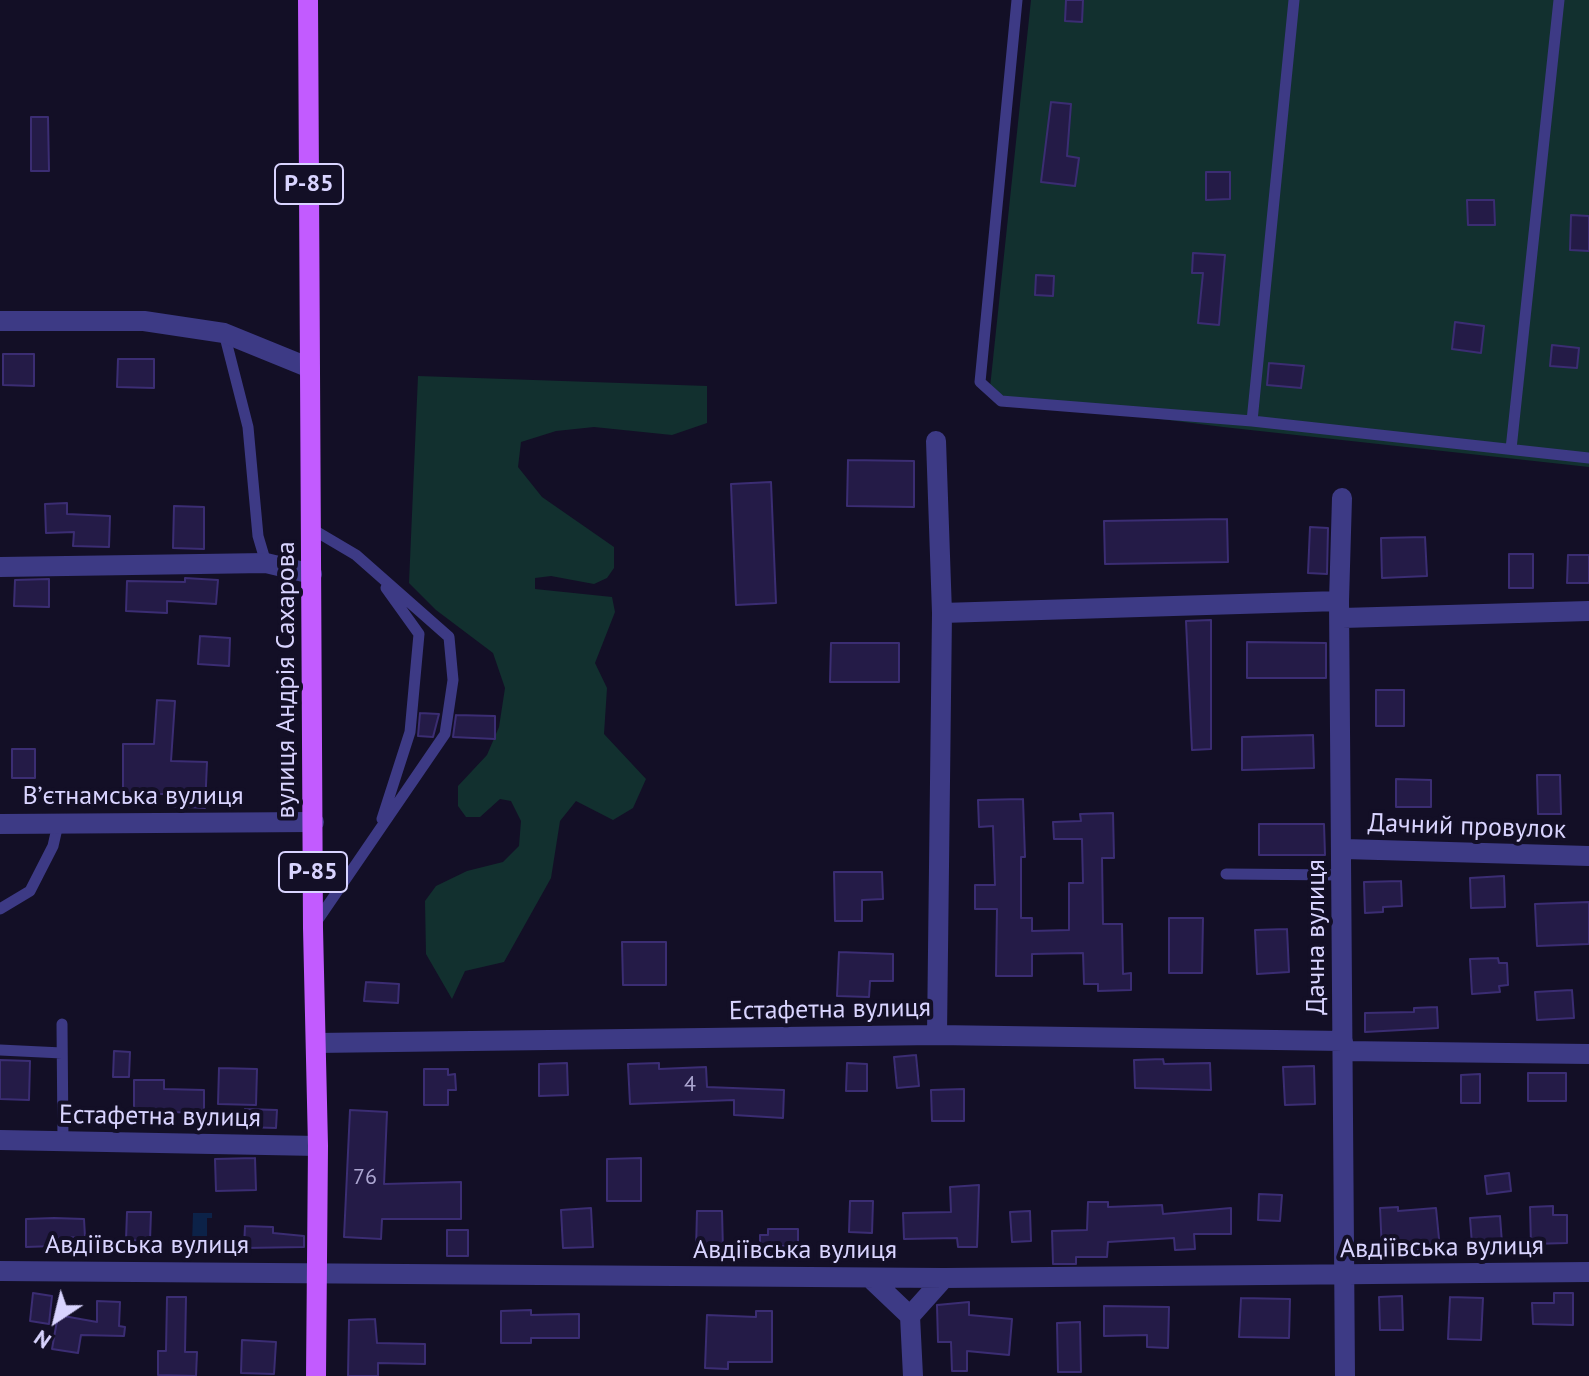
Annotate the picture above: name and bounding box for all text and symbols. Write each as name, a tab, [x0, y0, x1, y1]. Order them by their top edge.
road number: Р-85	[275, 164, 343, 204]
street label: вулиця Андрія Сахарова	[271, 541, 303, 819]
street label: Вʼєтнамська вулиця	[22, 781, 244, 813]
street label: Дачний провулок	[1367, 808, 1567, 846]
road number: Р-85	[279, 852, 347, 892]
street label: Дачна вулиця	[1301, 859, 1333, 1015]
street label: Естафетна вулиця	[729, 993, 931, 1027]
house number: 4	[684, 1072, 696, 1098]
street label: Естафетна вулиця	[59, 1100, 261, 1134]
house number: 76	[353, 1165, 377, 1191]
street label: Авдіївська вулиця	[45, 1230, 249, 1262]
street label: Авдіївська вулиця	[1340, 1231, 1544, 1265]
street label: Авдіївська вулиця	[693, 1235, 897, 1267]
north arrow	[16, 1280, 96, 1360]
text: N	[28, 1324, 56, 1355]

